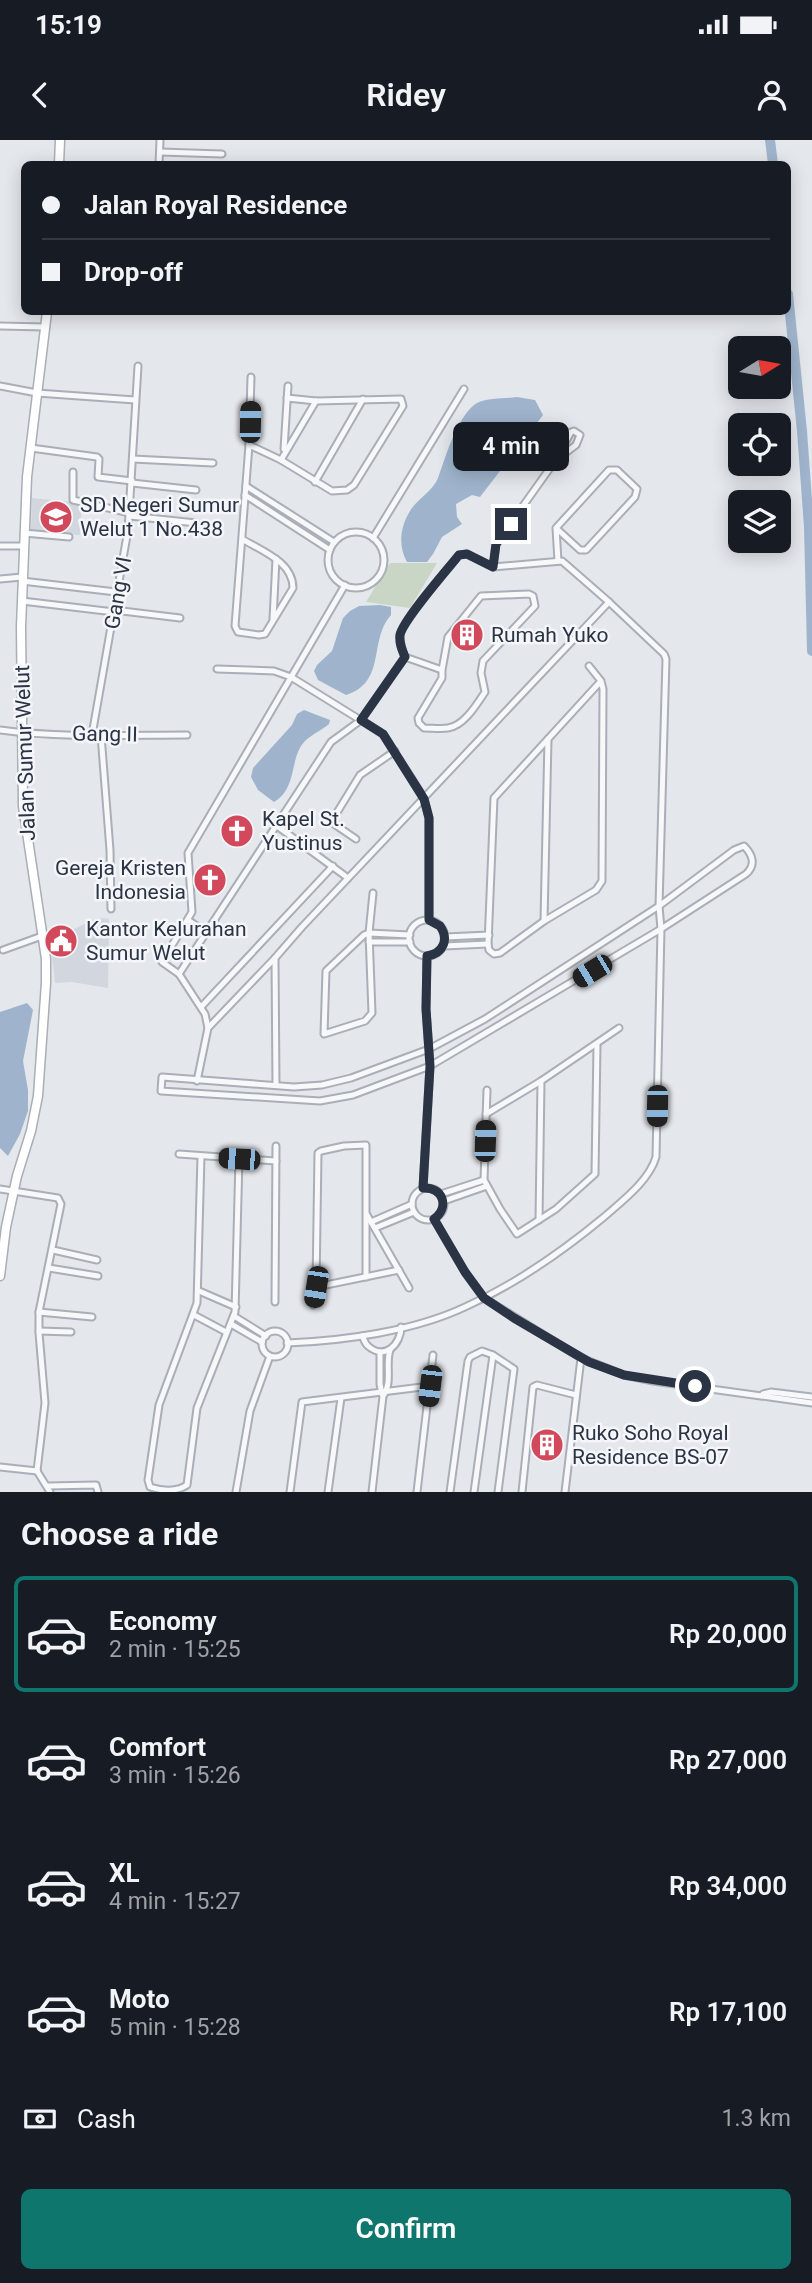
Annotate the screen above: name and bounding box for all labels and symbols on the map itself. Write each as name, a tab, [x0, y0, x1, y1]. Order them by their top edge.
north arrow	[728, 336, 791, 399]
car	[240, 401, 261, 443]
callout: 4 min	[453, 422, 569, 472]
place label: SD Negeri Sumur Welut 1 No.438	[80, 493, 239, 541]
school or university icon: SD Negeri Sumur Welut 1 No.438	[37, 498, 75, 536]
route end	[495, 508, 527, 540]
street label: Gang VI	[100, 555, 136, 631]
building icon: Rumah Yuko	[448, 616, 486, 654]
place label: Rumah Yuko	[491, 623, 609, 647]
street label: Jalan Sumur Welut	[10, 665, 40, 841]
street label: Gang II	[72, 721, 138, 747]
place label: Kapel St. Yustinus	[262, 807, 345, 855]
church icon: Kapel St. Yustinus	[218, 812, 256, 850]
place label: Gereja Kristen Indonesia	[55, 856, 186, 904]
church icon: Gereja Kristen Indonesia	[191, 861, 229, 899]
place label: Kantor Kelurahan Sumur Welut	[86, 917, 247, 965]
public building icon: Kantor Kelurahan Sumur Welut	[42, 922, 80, 960]
car	[569, 951, 616, 991]
car	[647, 1085, 668, 1127]
car	[474, 1120, 497, 1162]
car	[218, 1147, 261, 1171]
car	[303, 1265, 330, 1309]
car	[418, 1364, 443, 1408]
route start	[679, 1370, 711, 1402]
place label: Ruko Soho Royal Residence BS-07	[572, 1421, 729, 1469]
building icon: Ruko Soho Royal Residence BS-07	[528, 1426, 566, 1464]

